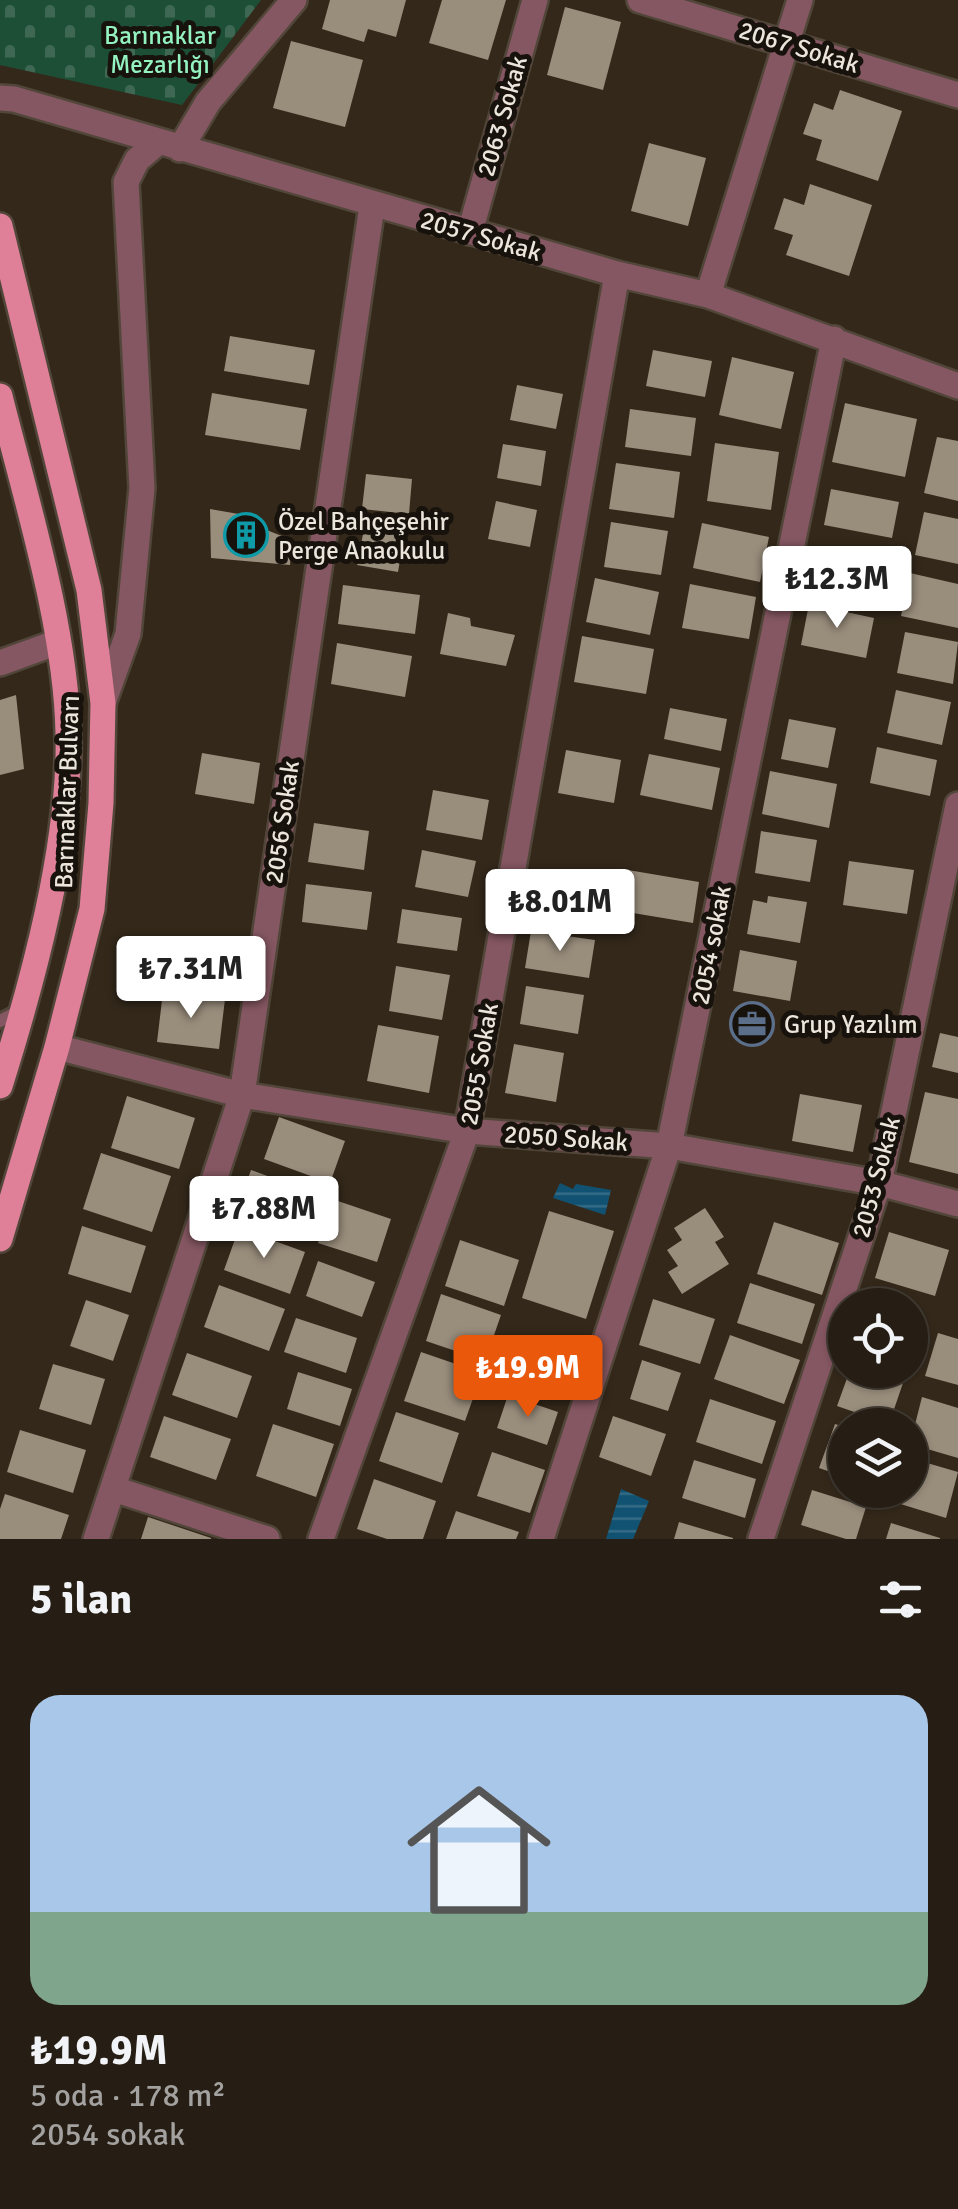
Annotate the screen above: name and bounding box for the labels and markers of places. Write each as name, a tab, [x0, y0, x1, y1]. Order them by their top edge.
place label: Özel Bahçeşehir Perge Anaokulu	[278, 506, 450, 566]
building icon: Özel Bahçeşehir Perge Anaokulu	[223, 512, 269, 558]
pin: ₺12.3M	[756, 546, 918, 631]
pin: ₺8.01M	[479, 869, 641, 954]
pin: ₺7.31M	[110, 936, 272, 1021]
office icon: Grup Yazılım	[729, 1001, 775, 1047]
place label: Grup Yazılım	[784, 1009, 918, 1040]
pin: ₺7.88M	[183, 1176, 345, 1261]
pin: ₺19.9M	[447, 1335, 609, 1420]

